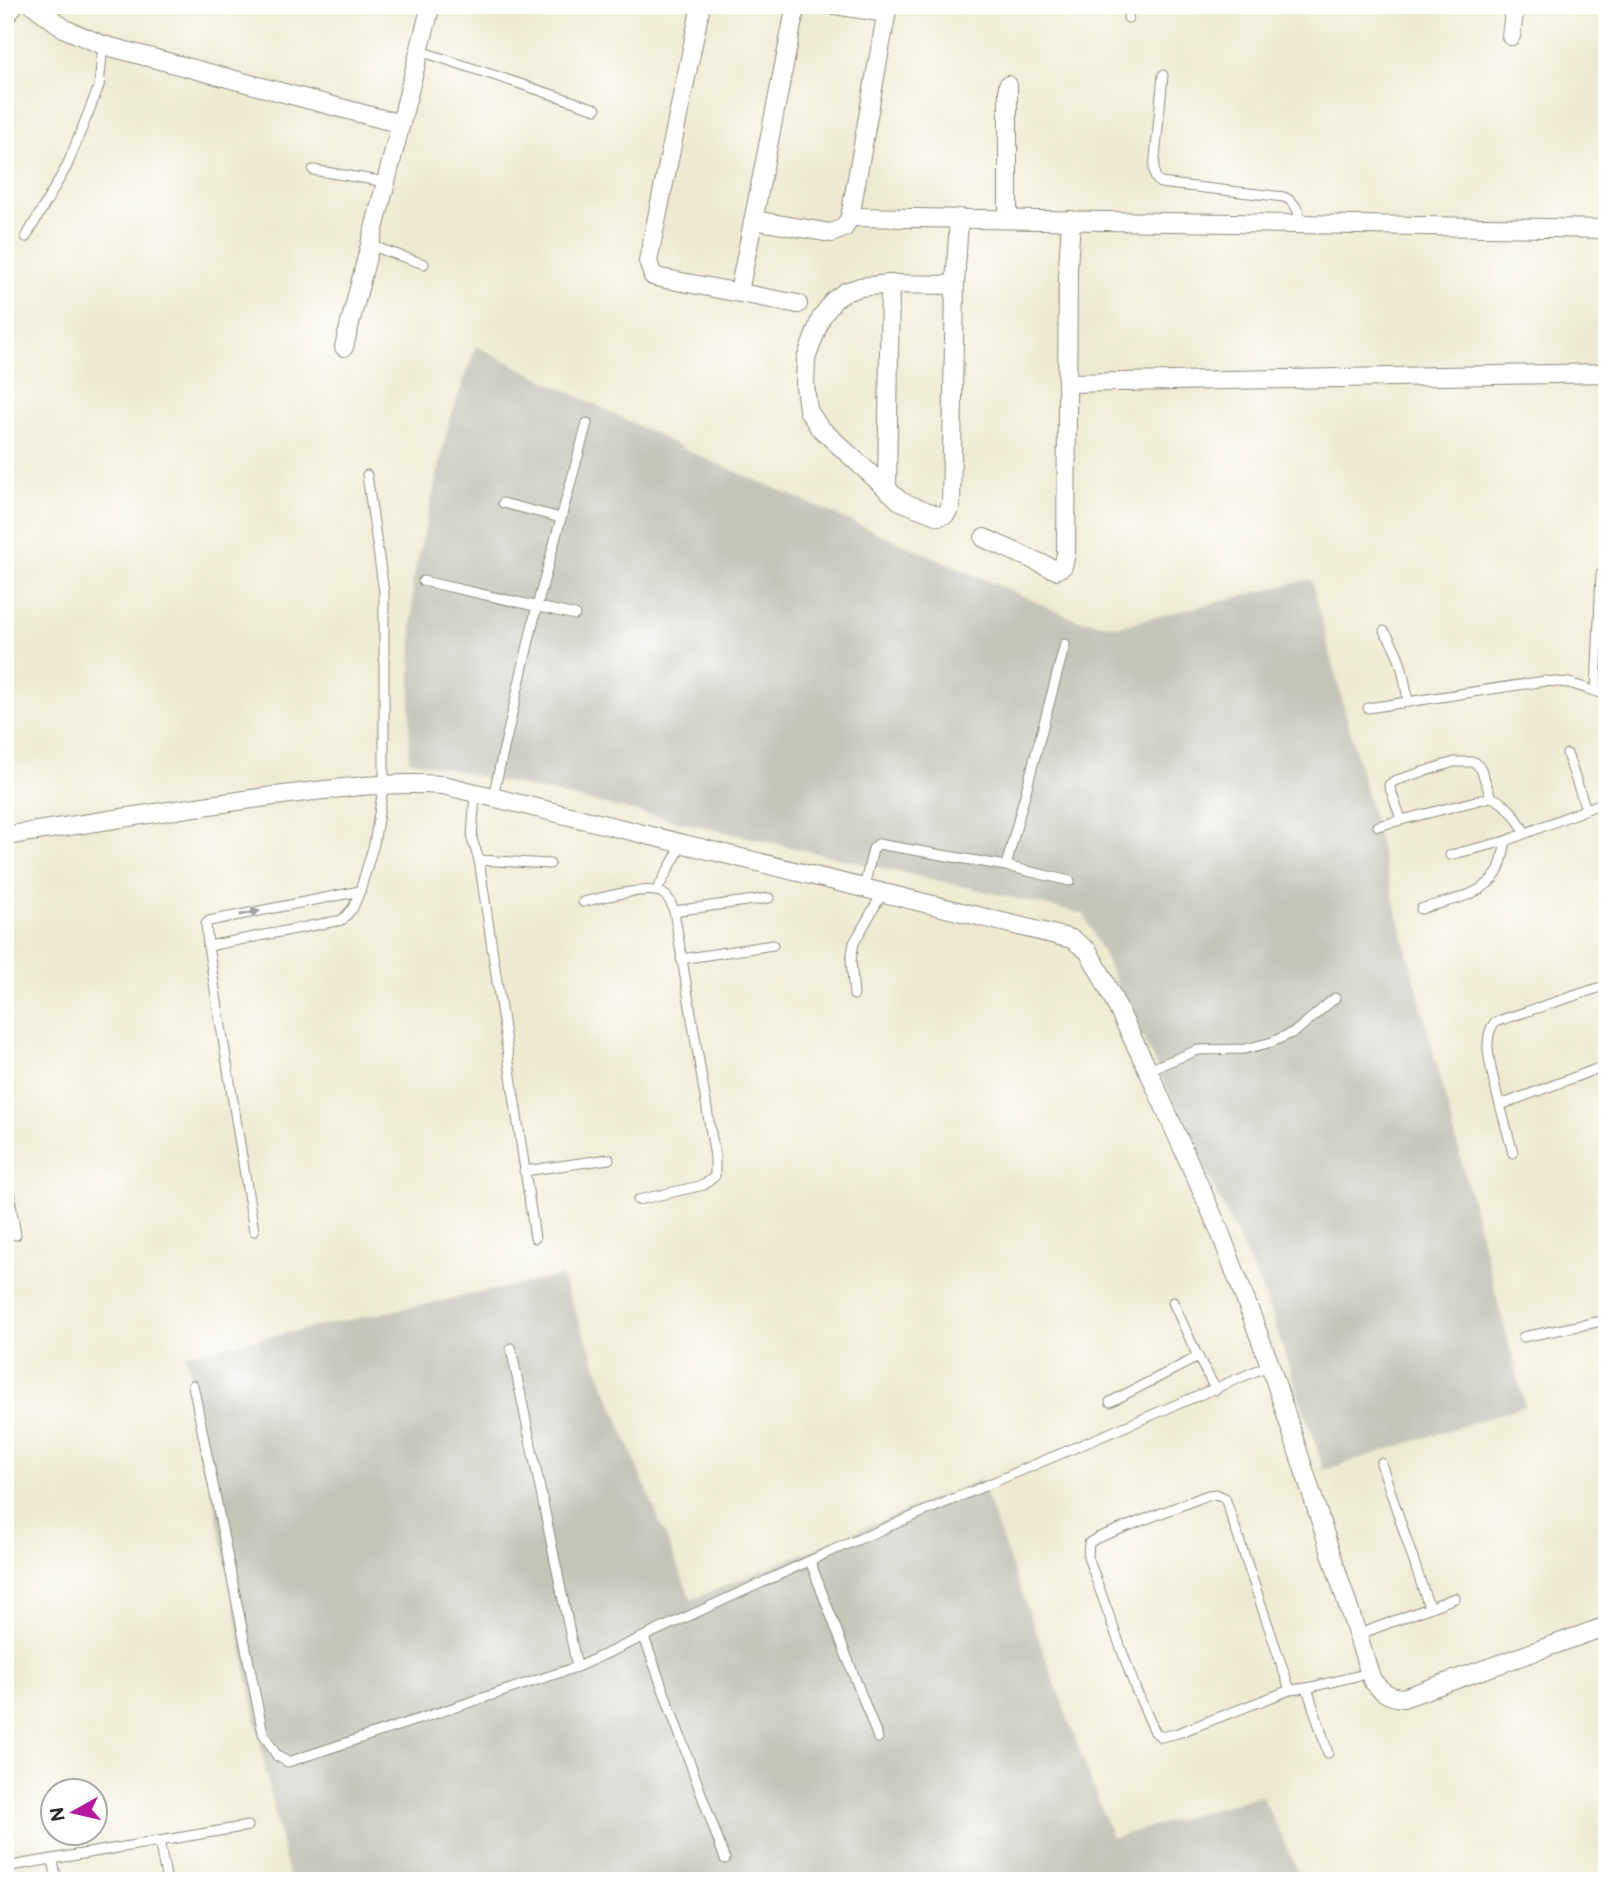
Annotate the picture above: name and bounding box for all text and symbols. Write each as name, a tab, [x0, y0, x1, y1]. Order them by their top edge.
one-way arrow	[239, 907, 261, 918]
north arrow	[38, 1778, 108, 1848]
text: N	[46, 1805, 71, 1823]

